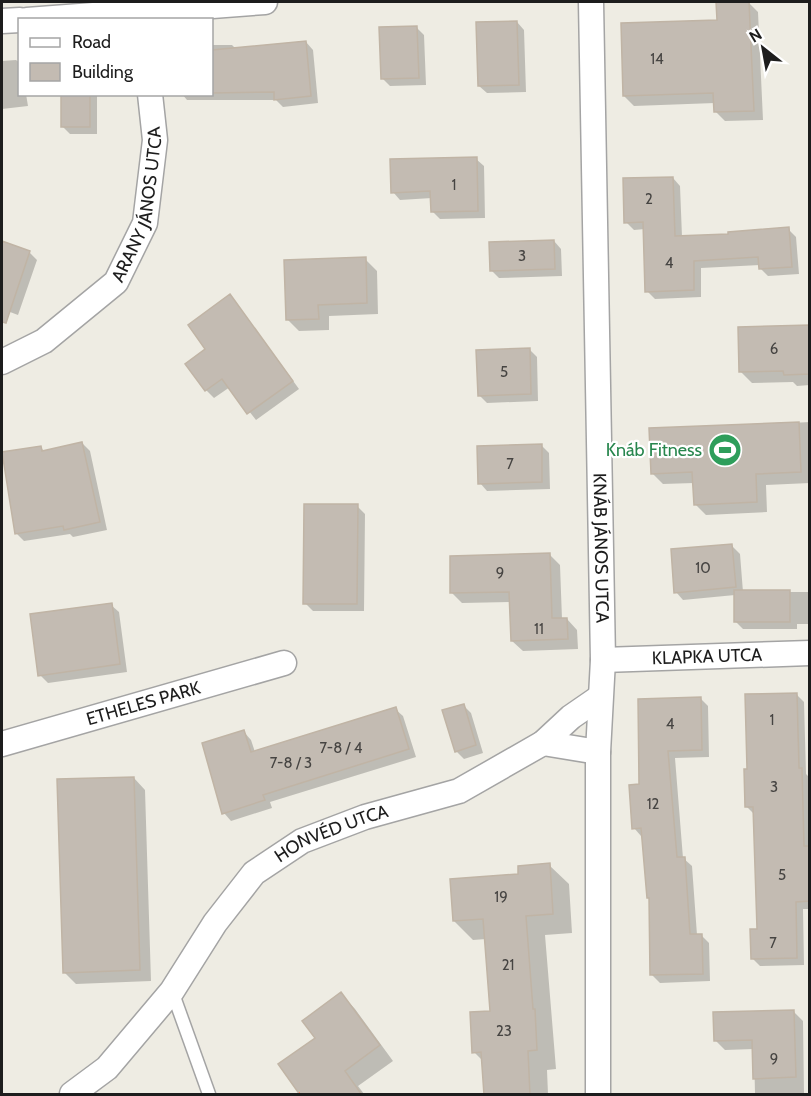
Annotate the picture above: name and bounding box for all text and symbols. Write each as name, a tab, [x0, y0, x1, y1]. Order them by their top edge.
legend	[18, 18, 213, 96]
north arrow	[733, 18, 793, 78]
text: N	[746, 25, 765, 47]
text: Road	[72, 31, 111, 53]
house number: 14	[650, 50, 664, 68]
text: Building	[72, 61, 134, 83]
street label: ARANY JÁNOS UTCA	[107, 126, 166, 286]
house number: 1	[452, 176, 456, 194]
house number: 2	[645, 190, 653, 208]
house number: 3	[518, 247, 526, 265]
house number: 4	[665, 254, 674, 272]
house number: 6	[770, 340, 778, 358]
house number: 5	[500, 363, 508, 381]
sports icon: Knáb Fitness	[707, 432, 743, 468]
place label: Knáb Fitness	[606, 439, 702, 461]
house number: 7	[506, 455, 514, 473]
street label: KNÁB JÁNOS UTCA	[589, 473, 613, 623]
house number: 10	[695, 559, 711, 577]
house number: 9	[496, 564, 504, 582]
house number: 11	[534, 620, 544, 638]
street label: KLAPKA UTCA	[651, 644, 762, 669]
street label: ETHELES PARK	[84, 676, 204, 730]
house number: 1	[770, 711, 774, 729]
house number: 4	[666, 715, 675, 733]
house number: 7-8 / 4	[319, 739, 363, 757]
house number: 7-8 / 3	[270, 754, 312, 772]
house number: 3	[770, 778, 778, 796]
house number: 12	[647, 795, 660, 813]
street label: HONVÉD UTCA	[270, 800, 391, 867]
house number: 5	[778, 866, 786, 884]
house number: 19	[494, 888, 508, 906]
house number: 7	[769, 934, 777, 952]
house number: 21	[502, 956, 514, 974]
house number: 23	[496, 1022, 512, 1040]
house number: 9	[770, 1050, 778, 1068]

